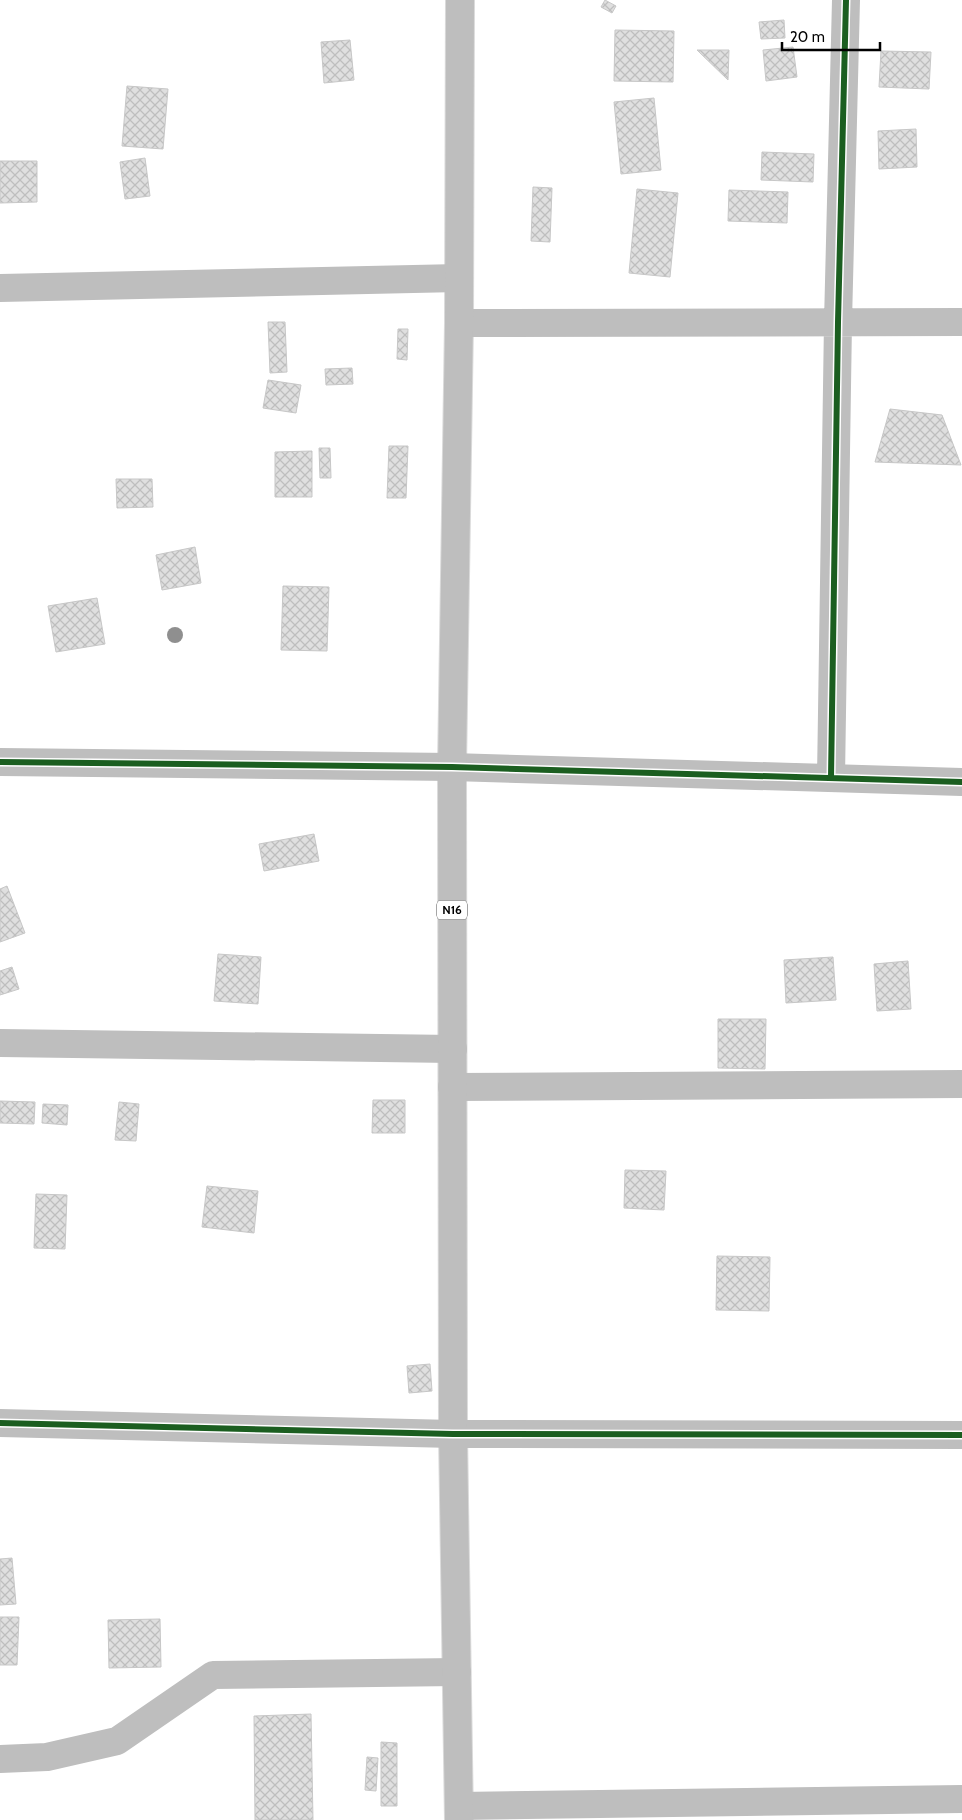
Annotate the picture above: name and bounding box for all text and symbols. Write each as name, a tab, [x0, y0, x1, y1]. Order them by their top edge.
scale bar	[782, 20, 880, 52]
text: 20 m	[790, 28, 825, 46]
road number: N16	[437, 900, 467, 920]

